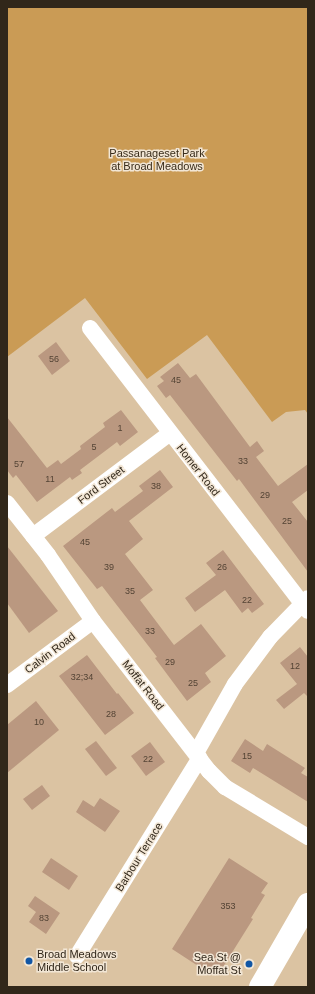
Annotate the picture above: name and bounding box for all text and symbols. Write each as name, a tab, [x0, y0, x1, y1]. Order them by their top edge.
park label: Passanageset Park at Broad Meadows	[109, 147, 205, 173]
house number: 56	[49, 354, 59, 364]
house number: 45	[171, 375, 181, 385]
house number: 1	[117, 423, 123, 433]
street label: Homer Road	[174, 441, 222, 499]
house number: 5	[91, 442, 97, 452]
house number: 33	[238, 456, 248, 466]
house number: 57	[14, 459, 24, 469]
street label: Ford Street	[75, 463, 127, 507]
house number: 11	[45, 474, 55, 484]
house number: 38	[151, 481, 161, 491]
house number: 29	[260, 490, 270, 500]
house number: 25	[282, 516, 292, 526]
house number: 45	[80, 537, 90, 547]
house number: 39	[104, 562, 114, 572]
house number: 26	[217, 562, 227, 572]
house number: 35	[125, 586, 135, 596]
house number: 22	[242, 595, 252, 605]
house number: 33	[145, 626, 155, 636]
street label: Calvin Road	[22, 630, 78, 676]
street label: Moffat Road	[119, 657, 167, 713]
house number: 29	[165, 657, 175, 667]
house number: 12	[290, 661, 300, 671]
house number: 32;34	[71, 672, 93, 682]
house number: 25	[188, 678, 198, 688]
house number: 28	[106, 709, 116, 719]
house number: 10	[34, 717, 44, 727]
house number: 15	[242, 751, 252, 761]
house number: 22	[143, 754, 153, 764]
street label: Barbour Terrace	[113, 820, 165, 894]
house number: 353	[220, 901, 236, 911]
house number: 83	[39, 913, 49, 923]
place label: Broad Meadows Middle School	[37, 948, 116, 974]
place label: Sea St @ Moffat St	[194, 951, 241, 977]
marker: Broad Meadows Middle School	[24, 956, 34, 966]
marker: Sea St @ Moffat St	[244, 959, 254, 969]

